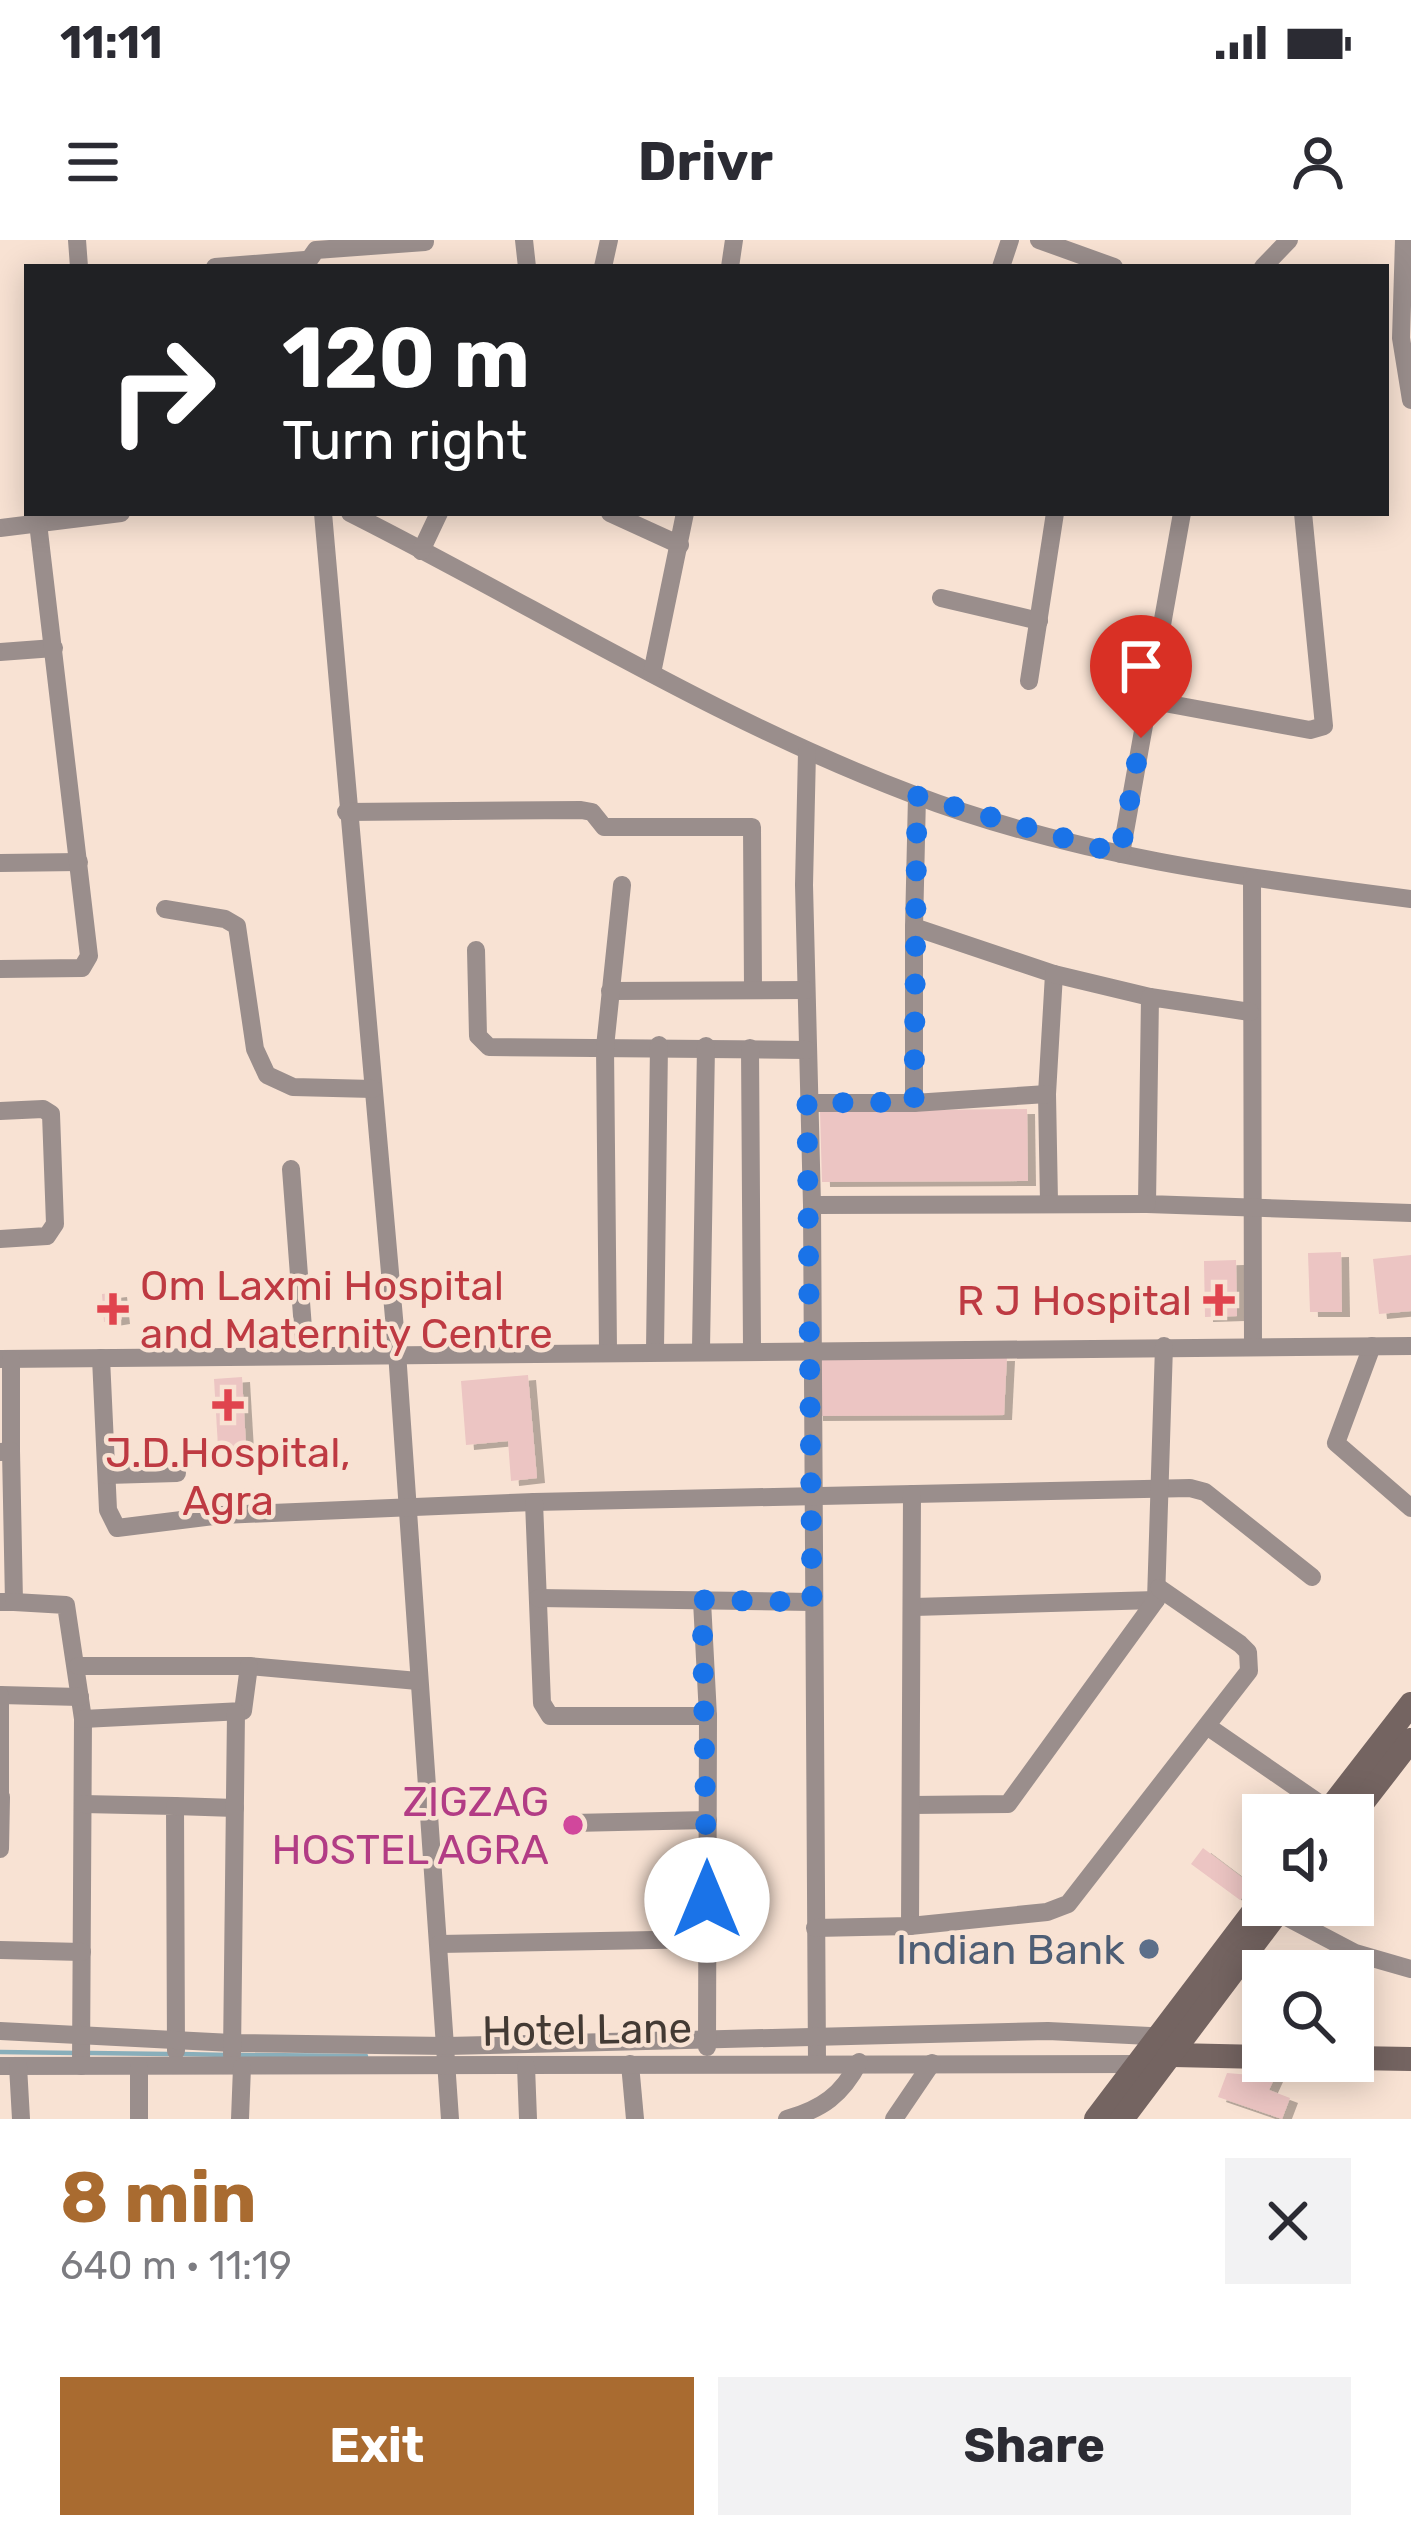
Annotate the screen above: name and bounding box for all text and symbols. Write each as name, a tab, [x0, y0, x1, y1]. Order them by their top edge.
text: 11:11	[60, 16, 163, 69]
icon: menu	[60, 129, 126, 195]
icon: person	[1285, 129, 1351, 195]
text: Drivr	[638, 130, 773, 194]
text: 120 m	[282, 308, 530, 408]
icon: right	[84, 312, 240, 468]
text: Turn right	[282, 409, 527, 473]
pin	[1090, 615, 1192, 738]
icon: arrive	[1108, 633, 1174, 699]
place label: Om Laxmi Hospital and Maternity Centre	[140, 1261, 553, 1359]
place label: R J Hospital	[957, 1276, 1192, 1326]
marker: R J Hospital	[1203, 1284, 1235, 1316]
marker: Om Laxmi Hospital and Maternity Centre	[97, 1293, 129, 1325]
marker: J.D.Hospital, Agra	[212, 1389, 244, 1421]
place label: J.D.Hospital, Agra	[105, 1428, 351, 1526]
place label: ZIGZAG HOSTEL AGRA	[271, 1777, 549, 1875]
map controls	[1242, 1794, 1374, 2082]
button: sound	[1242, 1794, 1374, 1926]
marker: ZIGZAG HOSTEL AGRA	[560, 1812, 586, 1838]
position arrow	[644, 1837, 770, 1963]
place label: Indian Bank	[896, 1925, 1125, 1975]
marker: Indian Bank	[1136, 1936, 1162, 1962]
button: search	[1242, 1950, 1374, 2082]
street label: Hotel Lane	[482, 2003, 693, 2057]
text: 8 min	[60, 2155, 257, 2240]
button: close	[1225, 2158, 1351, 2284]
text: 640 m · 11:19	[60, 2243, 292, 2289]
button: Exit	[60, 2377, 694, 2515]
button: Share	[718, 2377, 1351, 2515]

